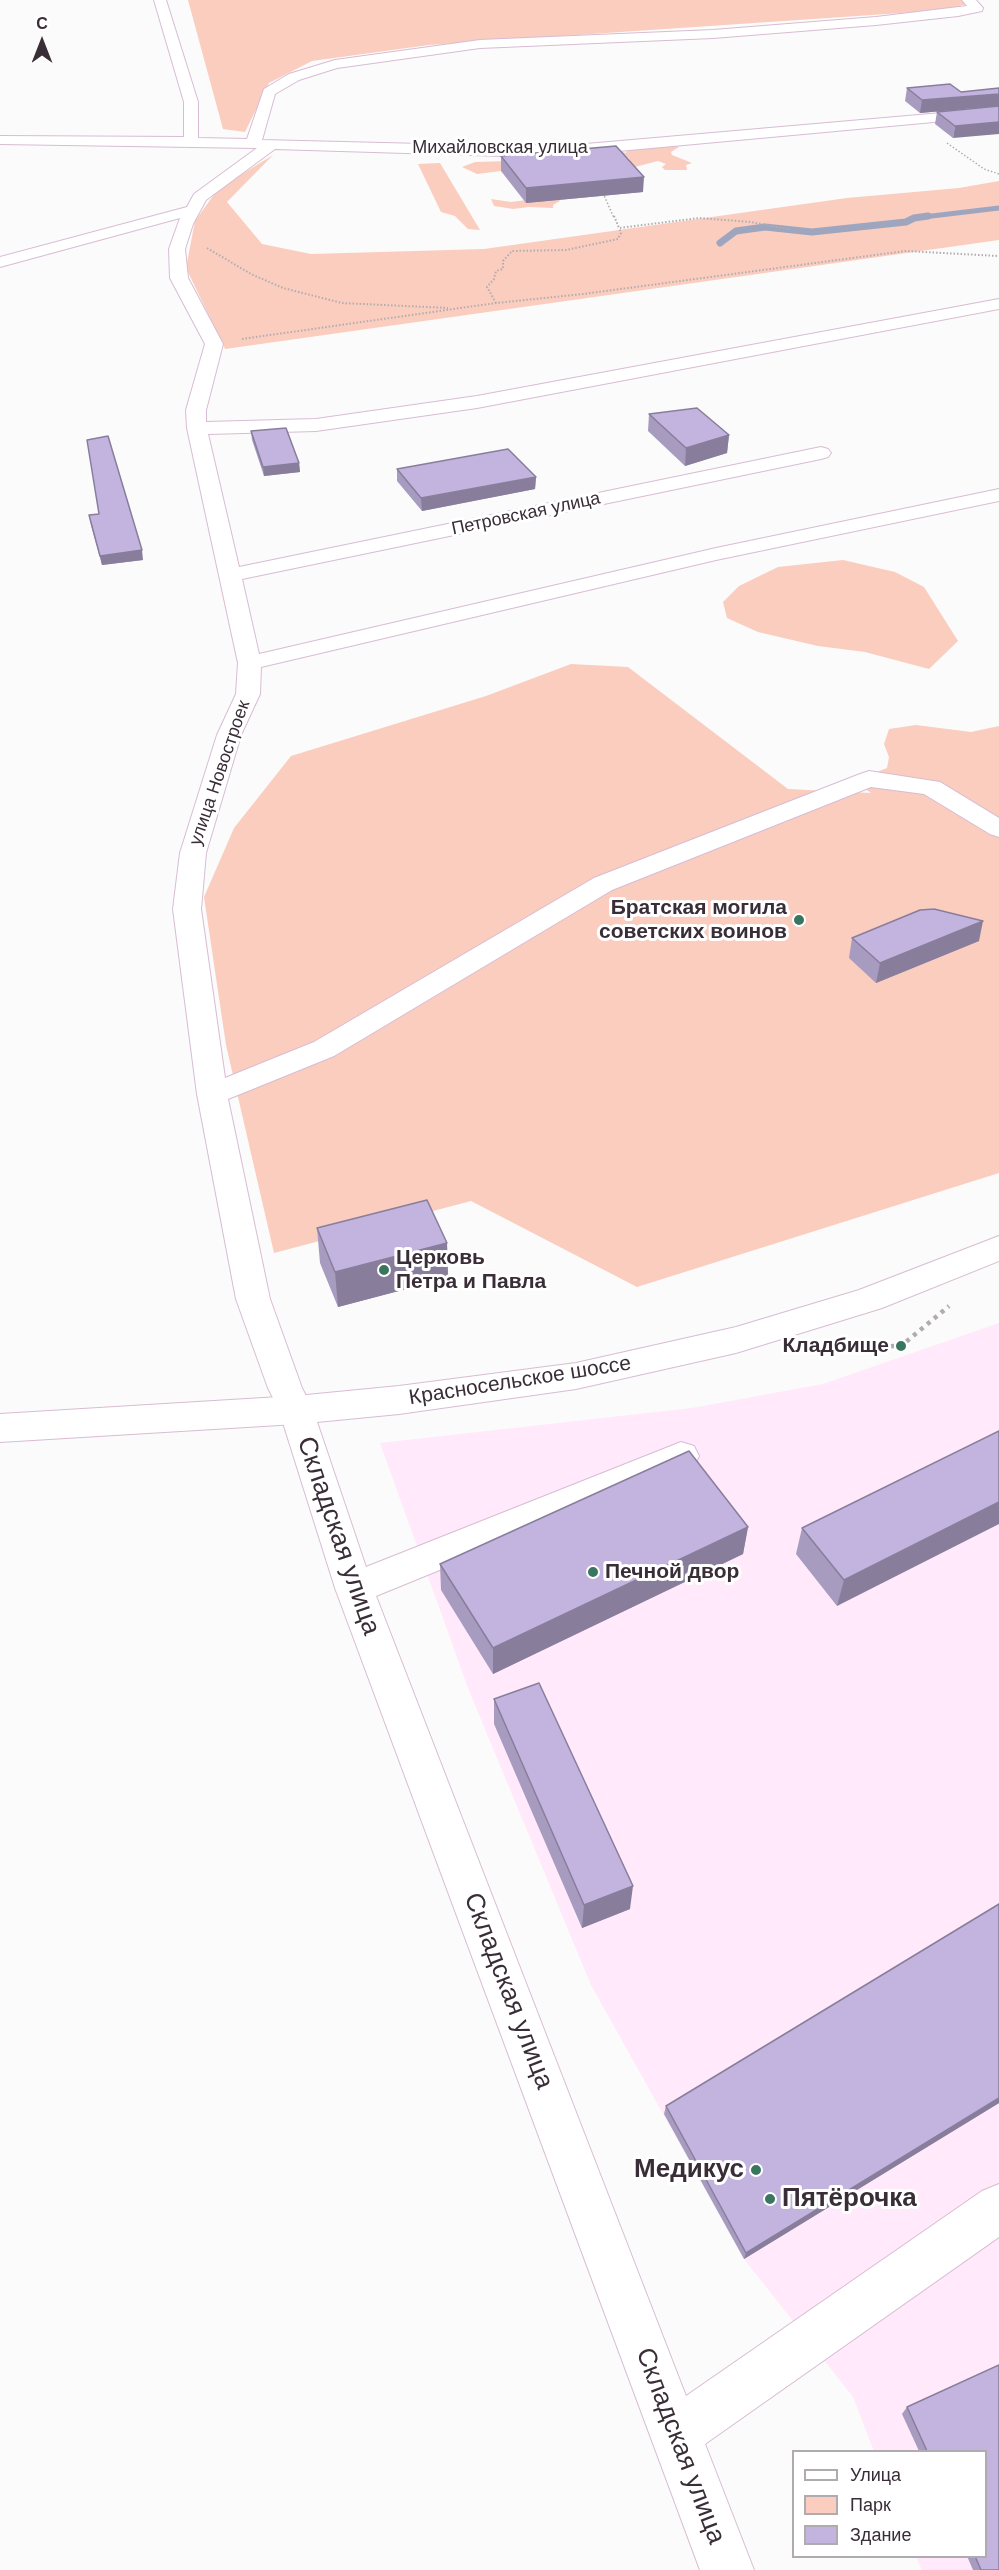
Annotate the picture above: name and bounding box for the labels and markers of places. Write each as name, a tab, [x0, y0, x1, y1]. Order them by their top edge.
place label: Братская могила советских воинов	[599, 895, 787, 945]
marker: Братская могила советских воинов	[792, 913, 806, 927]
place label: Церковь Петра и Павла	[396, 1245, 546, 1295]
marker: Церковь Петра и Павла	[377, 1263, 391, 1277]
place label: Кладбище	[783, 1333, 889, 1359]
marker: Кладбище	[894, 1339, 908, 1353]
place label: Печной двор	[605, 1559, 739, 1585]
marker: Печной двор	[586, 1565, 600, 1579]
place label: Медикус	[634, 2154, 744, 2186]
marker: Медикус	[749, 2163, 763, 2177]
place label: Пятёрочка	[782, 2183, 917, 2215]
marker: Пятёрочка	[763, 2192, 777, 2206]

